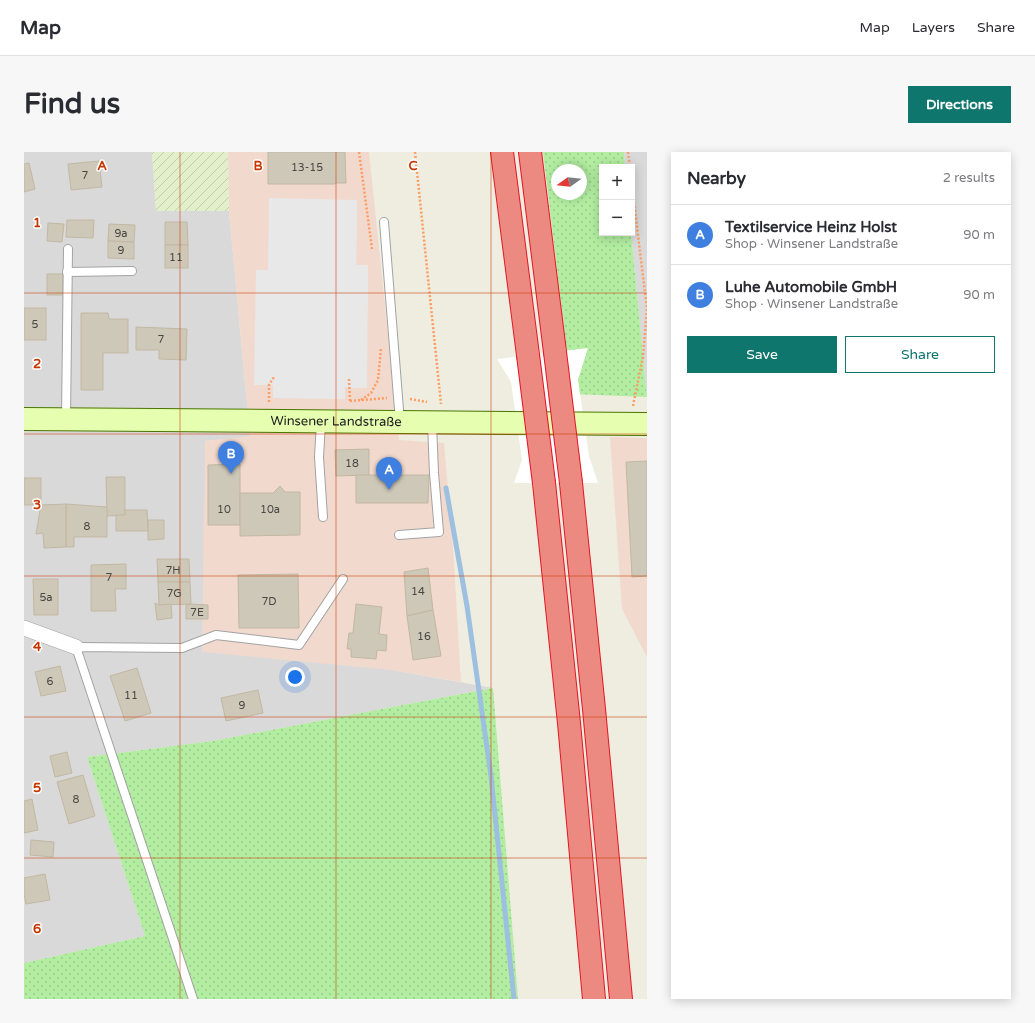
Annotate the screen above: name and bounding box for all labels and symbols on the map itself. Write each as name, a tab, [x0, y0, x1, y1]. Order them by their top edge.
text: A	[97, 158, 107, 174]
text: B	[253, 158, 263, 174]
text: C	[408, 158, 418, 174]
house number: 13-15	[291, 161, 323, 174]
north arrow	[551, 164, 587, 200]
house number: 7	[82, 169, 89, 182]
text: 1	[33, 215, 41, 231]
house number: 9a	[114, 227, 128, 240]
house number: 9	[118, 244, 125, 257]
house number: 11	[169, 251, 183, 264]
house number: 5	[32, 318, 39, 331]
house number: 7	[158, 333, 165, 346]
text: 2	[33, 356, 41, 372]
street label: Winsener Landstraße	[270, 413, 402, 430]
pin: B	[218, 441, 244, 474]
house number: 18	[345, 457, 359, 470]
pin: A	[376, 457, 402, 490]
text: 3	[33, 497, 41, 513]
house number: 10	[217, 503, 231, 516]
house number: 10a	[260, 503, 280, 516]
house number: 8	[84, 520, 91, 533]
house number: 7H	[165, 564, 181, 577]
house number: 7	[106, 571, 113, 584]
house number: 14	[411, 585, 425, 598]
house number: 7G	[166, 587, 182, 600]
house number: 5a	[39, 591, 53, 604]
house number: 7D	[261, 595, 277, 608]
house number: 7E	[190, 606, 204, 619]
house number: 16	[417, 630, 431, 643]
text: 4	[33, 639, 42, 655]
your location	[285, 667, 305, 687]
house number: 6	[47, 675, 54, 688]
house number: 11	[124, 689, 138, 702]
house number: 9	[239, 699, 246, 712]
text: 5	[33, 780, 41, 796]
house number: 8	[73, 793, 80, 806]
text: 6	[33, 921, 41, 937]

